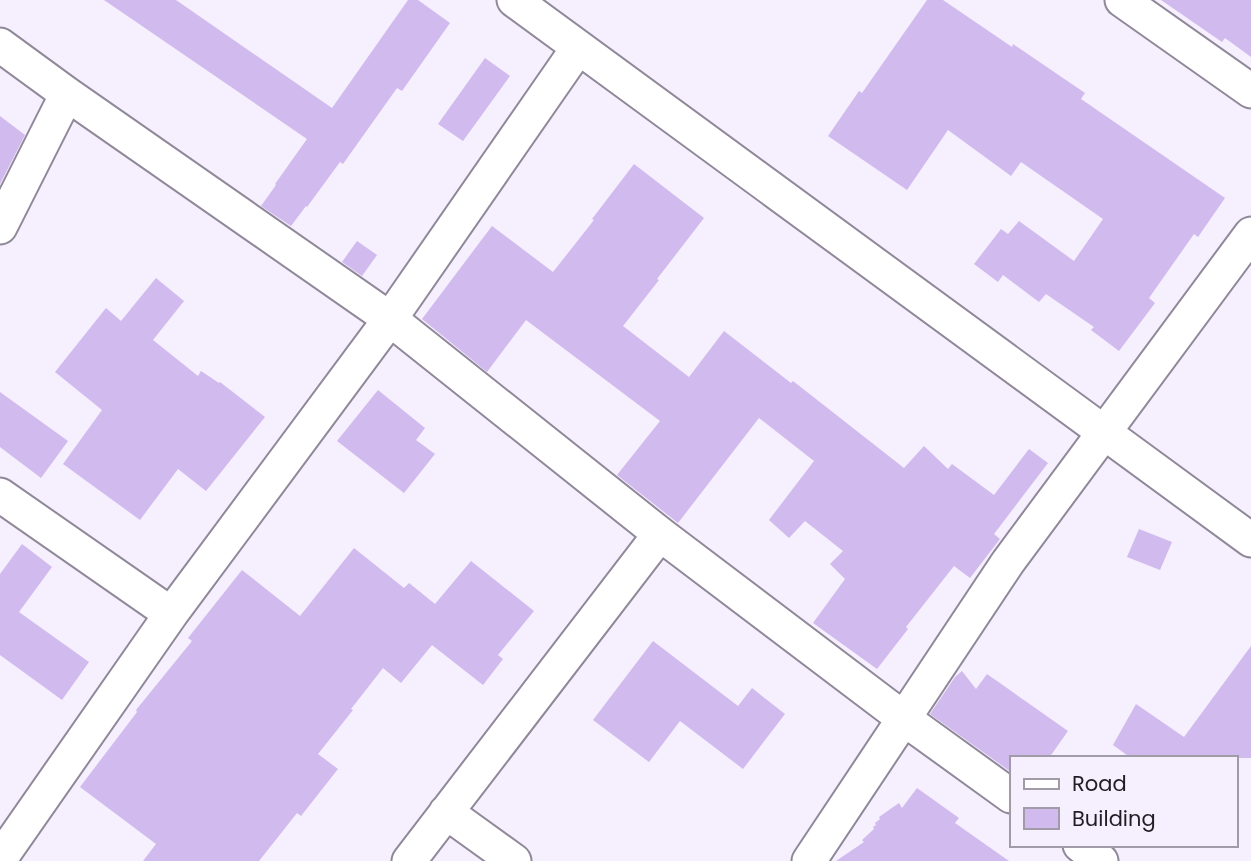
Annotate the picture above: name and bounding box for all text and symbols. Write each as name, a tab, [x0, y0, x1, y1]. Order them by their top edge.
legend	[1010, 756, 1237, 847]
text: Road	[1072, 769, 1127, 798]
text: Building	[1072, 804, 1156, 833]

